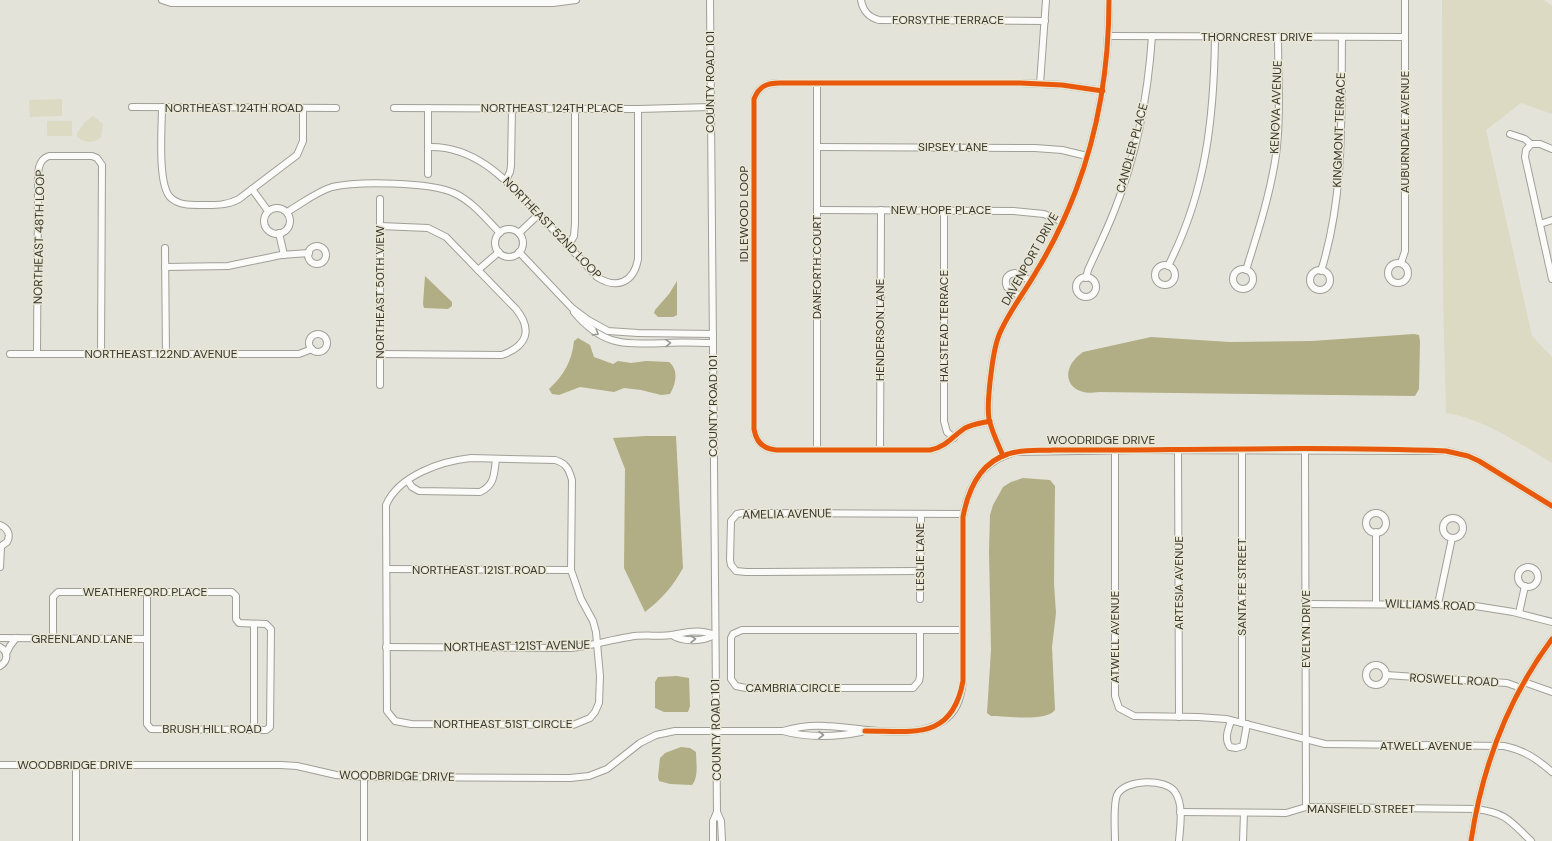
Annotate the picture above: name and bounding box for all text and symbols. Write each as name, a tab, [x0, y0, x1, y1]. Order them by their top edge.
street label: FORSYTHE TERRACE	[892, 12, 1004, 28]
street label: THORNCREST DRIVE	[1201, 29, 1313, 45]
street label: COUNTY ROAD 101	[702, 31, 718, 133]
street label: KENOVA AVENUE	[1266, 60, 1286, 154]
street label: AUBURNDALE AVENUE	[1397, 71, 1413, 193]
street label: KINGMONT TERRACE	[1329, 72, 1349, 188]
street label: NORTHEAST 124TH ROAD	[165, 100, 303, 116]
street label: NORTHEAST 124TH PLACE	[481, 100, 623, 116]
street label: CANDLER PLACE	[1112, 101, 1152, 195]
street label: SIPSEY LANE	[918, 139, 988, 155]
street label: IDLEWOOD LOOP	[736, 166, 752, 262]
street label: NORTHEAST 48TH LOOP	[30, 170, 48, 304]
street label: NORTHEAST 52ND LOOP	[499, 174, 605, 282]
street label: NEW HOPE PLACE	[891, 202, 991, 218]
street label: DAVENPORT DRIVE	[998, 210, 1062, 308]
street label: DANFORTH COURT	[809, 215, 825, 319]
street label: NORTHEAST 50TH VIEW	[372, 225, 388, 359]
street label: HALSTEAD TERRACE	[936, 270, 952, 382]
street label: HENDERSON LANE	[872, 279, 888, 381]
one-way arrow	[592, 328, 599, 335]
one-way arrow	[665, 339, 671, 347]
street label: NORTHEAST 122ND AVENUE	[85, 346, 238, 362]
street label: COUNTY ROAD 101	[705, 355, 721, 457]
street label: WOODRIDGE DRIVE	[1047, 432, 1155, 448]
street label: AMELIA AVENUE	[742, 505, 832, 523]
street label: LESLIE LANE	[912, 523, 928, 591]
street label: ARTESIA AVENUE	[1171, 536, 1187, 630]
street label: SANTA FE STREET	[1234, 538, 1250, 636]
street label: NORTHEAST 121ST ROAD	[412, 562, 546, 578]
street label: WEATHERFORD PLACE	[83, 584, 208, 600]
street label: EVELYN DRIVE	[1298, 590, 1314, 668]
street label: ATWELL AVENUE	[1107, 591, 1123, 683]
street label: WILLIAMS ROAD	[1385, 595, 1475, 615]
street label: GREENLAND LANE	[31, 631, 133, 647]
one-way arrow	[690, 635, 696, 643]
street label: NORTHEAST 121ST AVENUE	[444, 637, 591, 655]
street label: ROSWELL ROAD	[1409, 670, 1499, 690]
street label: COUNTY ROAD 101	[707, 679, 725, 781]
street label: CAMBRIA CIRCLE	[745, 680, 841, 696]
street label: NORTHEAST 51ST CIRCLE	[433, 716, 573, 732]
street label: BRUSH HILL ROAD	[162, 721, 262, 737]
one-way arrow	[818, 731, 824, 739]
street label: ATWELL AVENUE	[1380, 738, 1472, 754]
street label: WOODBRIDGE DRIVE	[17, 757, 133, 773]
street label: WOODBRIDGE DRIVE	[339, 767, 455, 785]
street label: MANSFIELD STREET	[1307, 801, 1415, 817]

